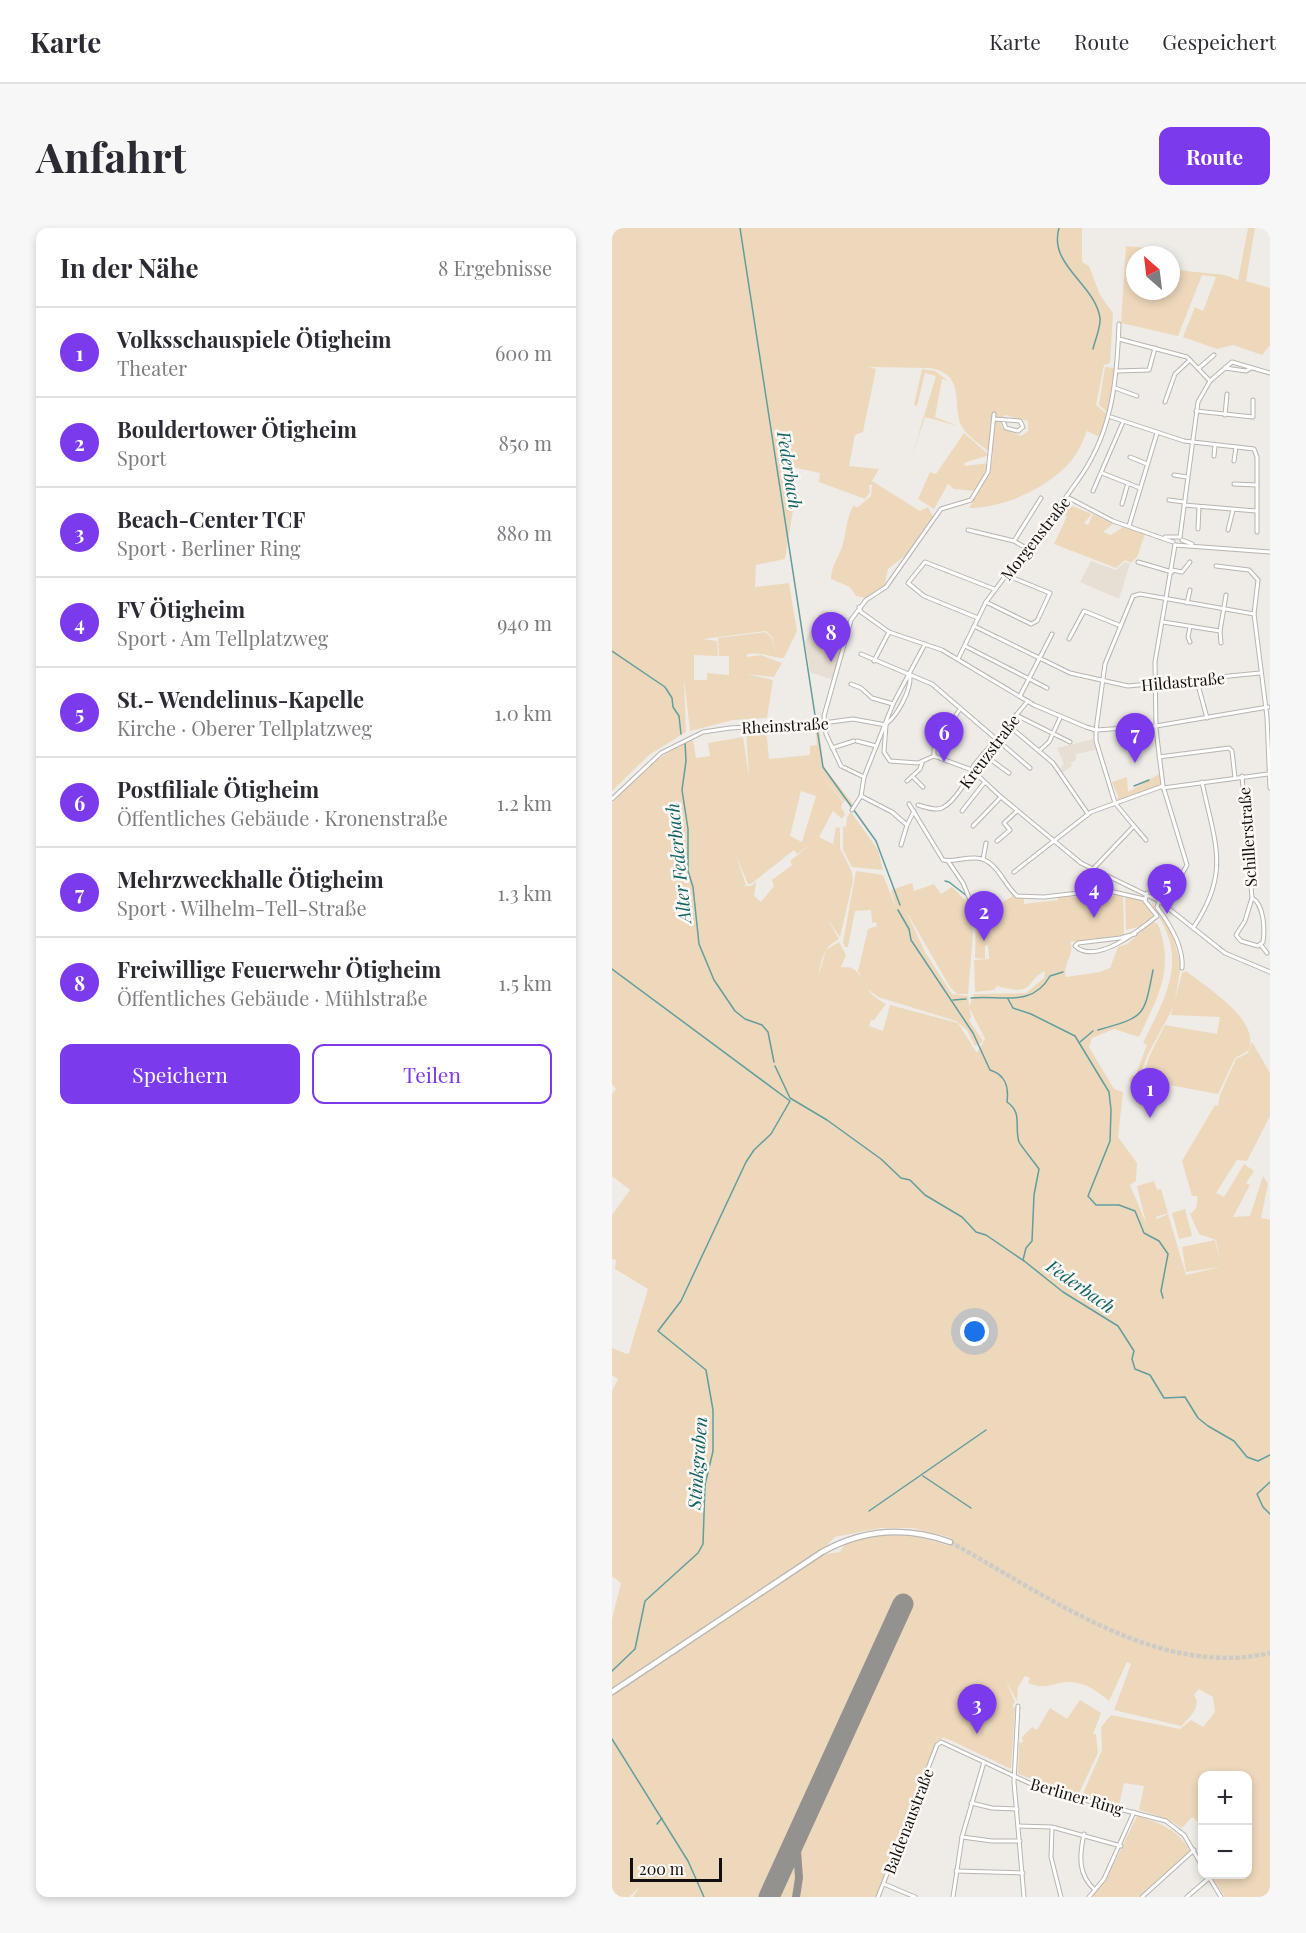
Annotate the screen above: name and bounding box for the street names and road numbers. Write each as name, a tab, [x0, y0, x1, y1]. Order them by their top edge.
street label: Morgenstraße	[996, 492, 1074, 584]
street label: Hildastraße	[1140, 667, 1226, 695]
street label: Kreuzstraße	[954, 710, 1024, 792]
street label: Rheinstraße	[741, 712, 829, 738]
street label: Schillerstraße	[1233, 786, 1261, 888]
street label: Baldenaustraße	[878, 1765, 938, 1877]
street label: Berliner Ring	[1028, 1773, 1126, 1819]

